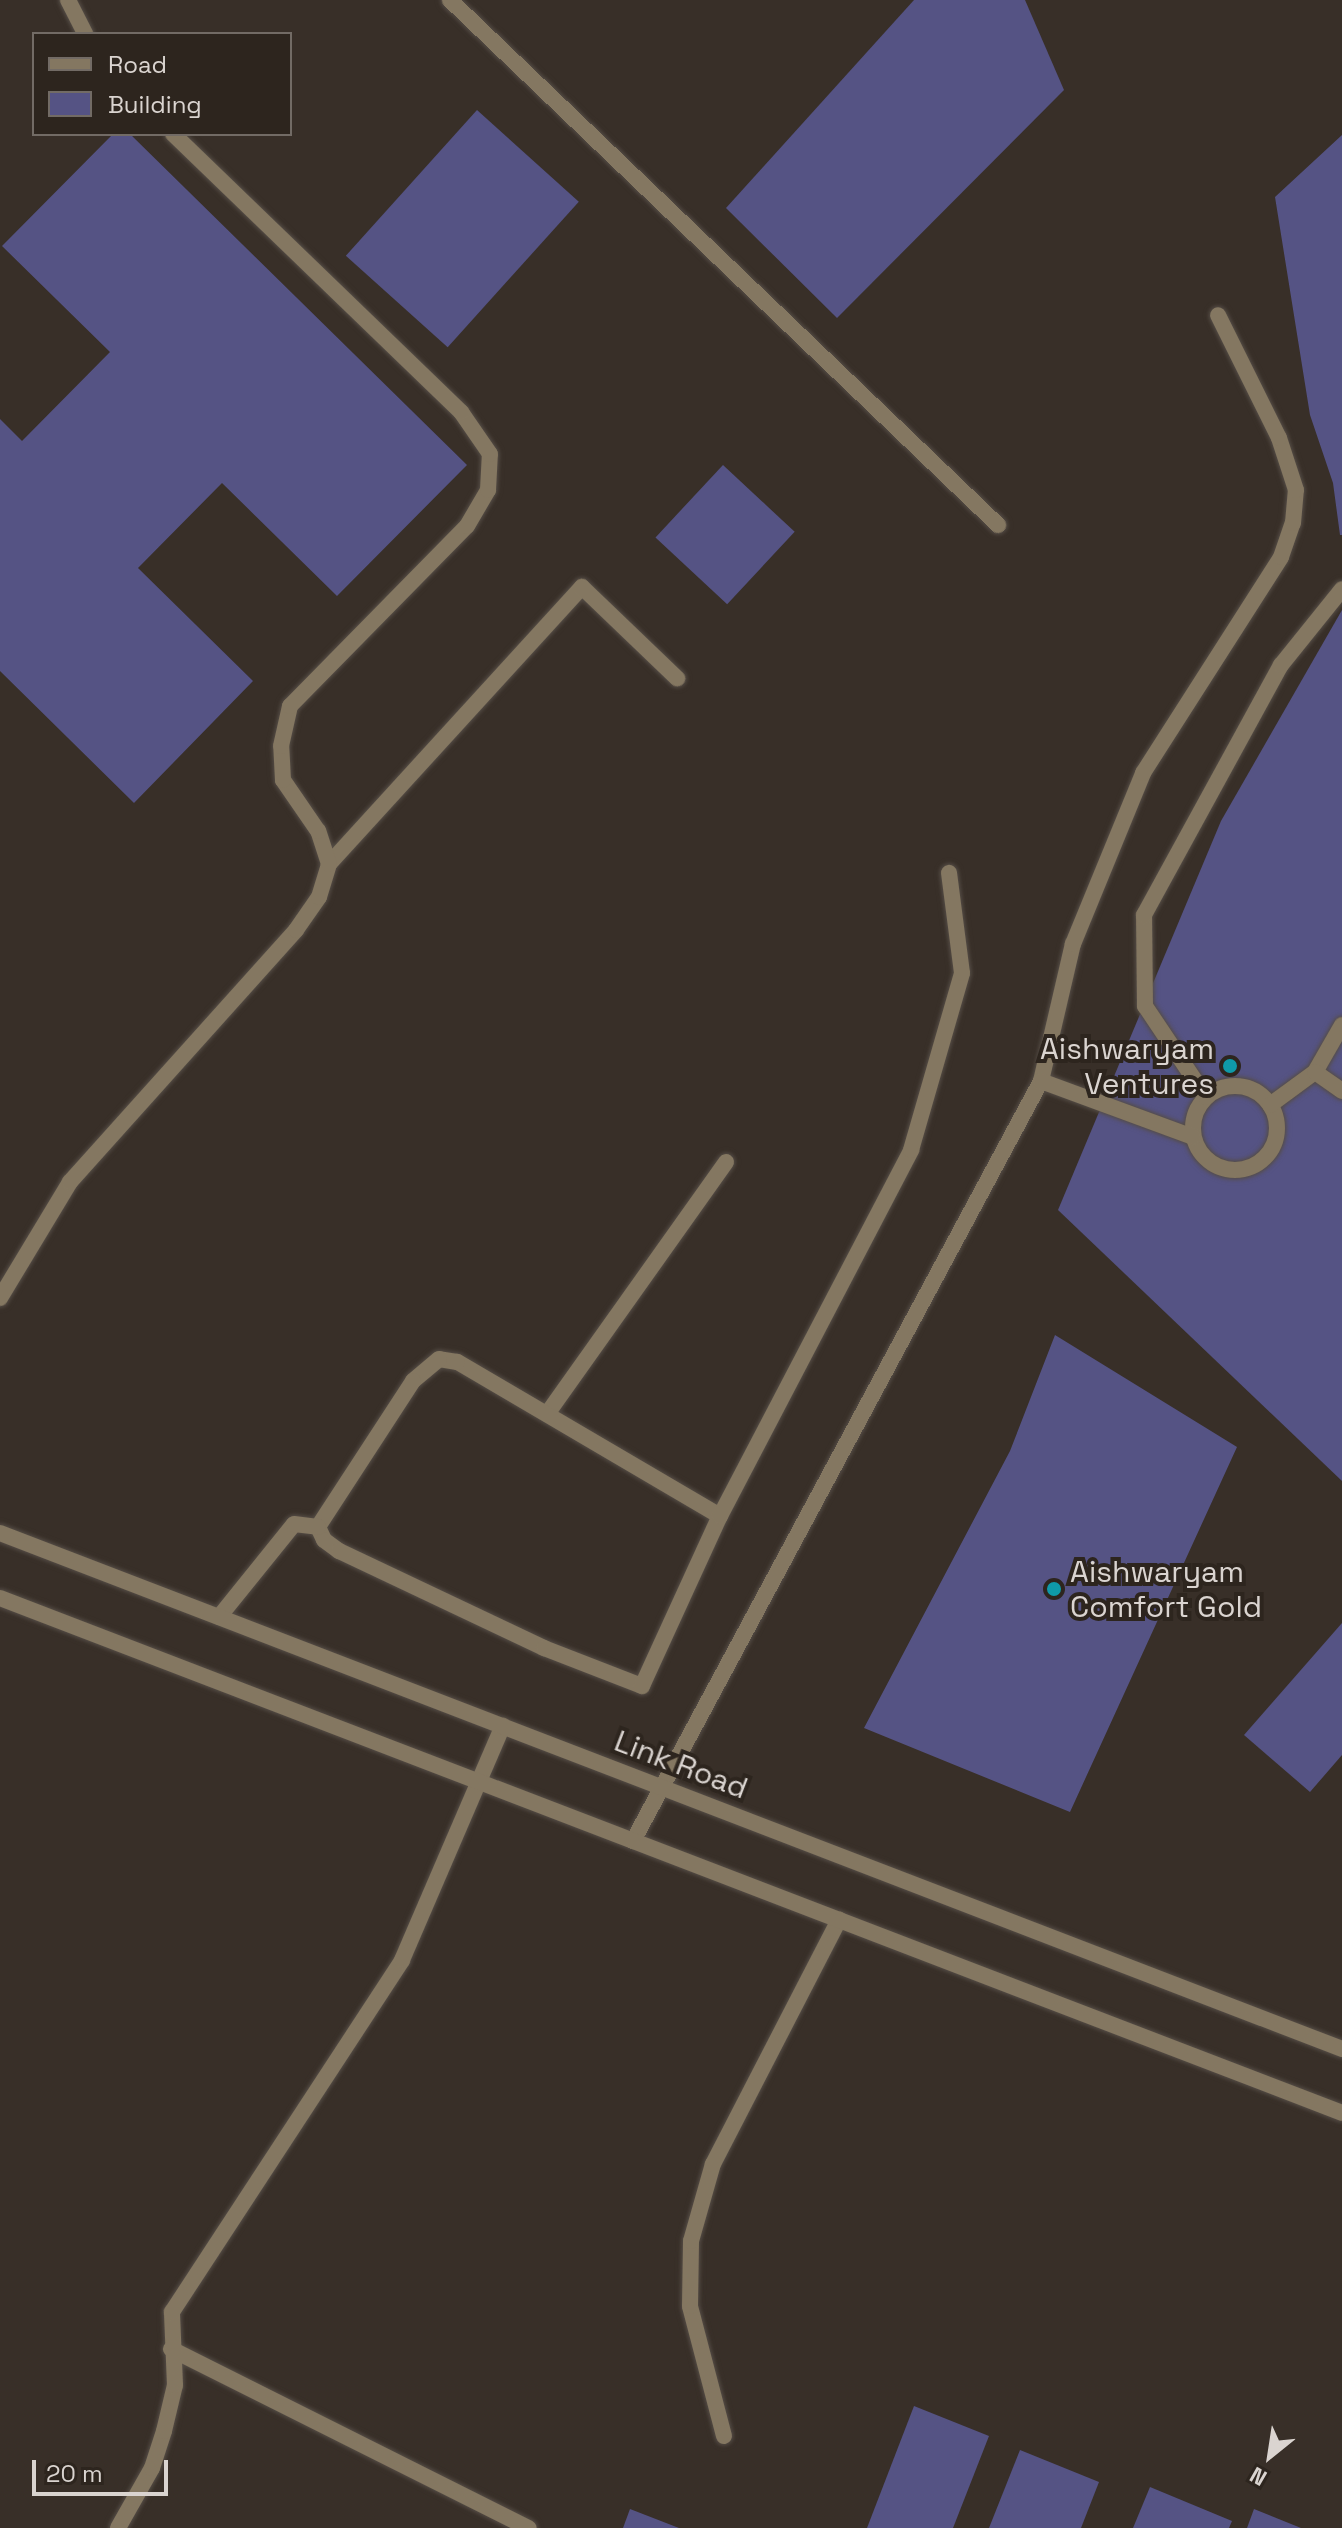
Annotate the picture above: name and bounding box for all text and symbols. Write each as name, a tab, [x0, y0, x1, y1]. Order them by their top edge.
legend	[32, 32, 292, 136]
text: Road	[108, 49, 167, 80]
text: Building	[108, 89, 202, 120]
place label: Aishwaryam Ventures	[1040, 1031, 1214, 1102]
marker: Aishwaryam Ventures	[1221, 1057, 1239, 1075]
place label: Aishwaryam Comfort Gold	[1070, 1554, 1262, 1624]
marker: Aishwaryam Comfort Gold	[1045, 1580, 1063, 1598]
street label: Link Road	[609, 1723, 753, 1807]
north arrow	[1230, 2416, 1310, 2496]
scale bar	[36, 2444, 172, 2494]
text: 20 m	[46, 2458, 103, 2489]
text: N	[1245, 2461, 1271, 2493]

